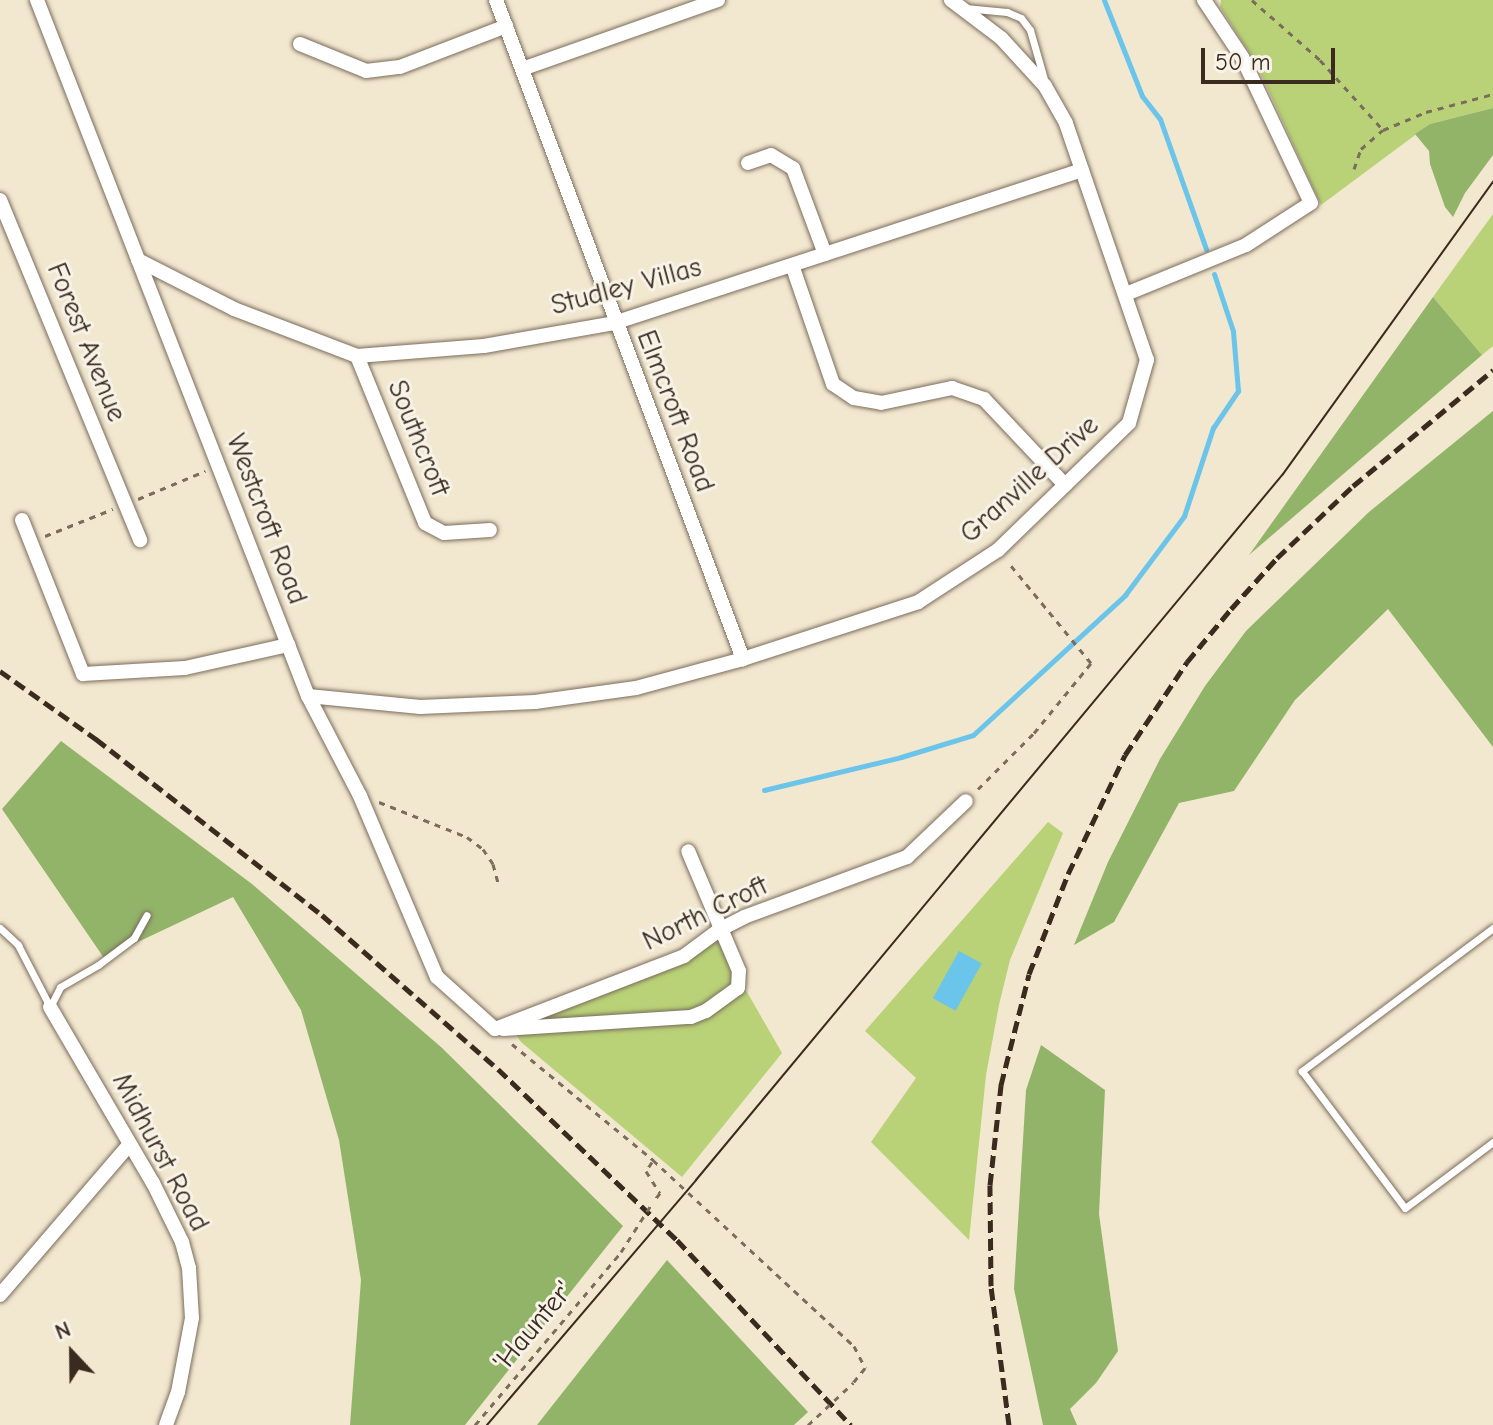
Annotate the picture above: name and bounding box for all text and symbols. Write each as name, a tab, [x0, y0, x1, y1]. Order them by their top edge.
scale bar	[1205, 32, 1339, 82]
text: 50 m	[1215, 48, 1271, 76]
street label: Studley Villas	[547, 250, 705, 322]
street label: Forest Avenue	[40, 258, 134, 426]
street label: Elmcroft Road	[630, 325, 722, 497]
street label: Southcroft	[381, 375, 457, 501]
street label: Granville Drive	[953, 408, 1105, 550]
street label: Westcroft Road	[219, 429, 315, 609]
street label: North Croft	[637, 868, 773, 958]
street label: Midhurst Road	[105, 1067, 217, 1237]
street label: 'Haunter'	[485, 1274, 581, 1378]
north arrow	[32, 1313, 112, 1393]
text: N	[51, 1316, 75, 1345]

